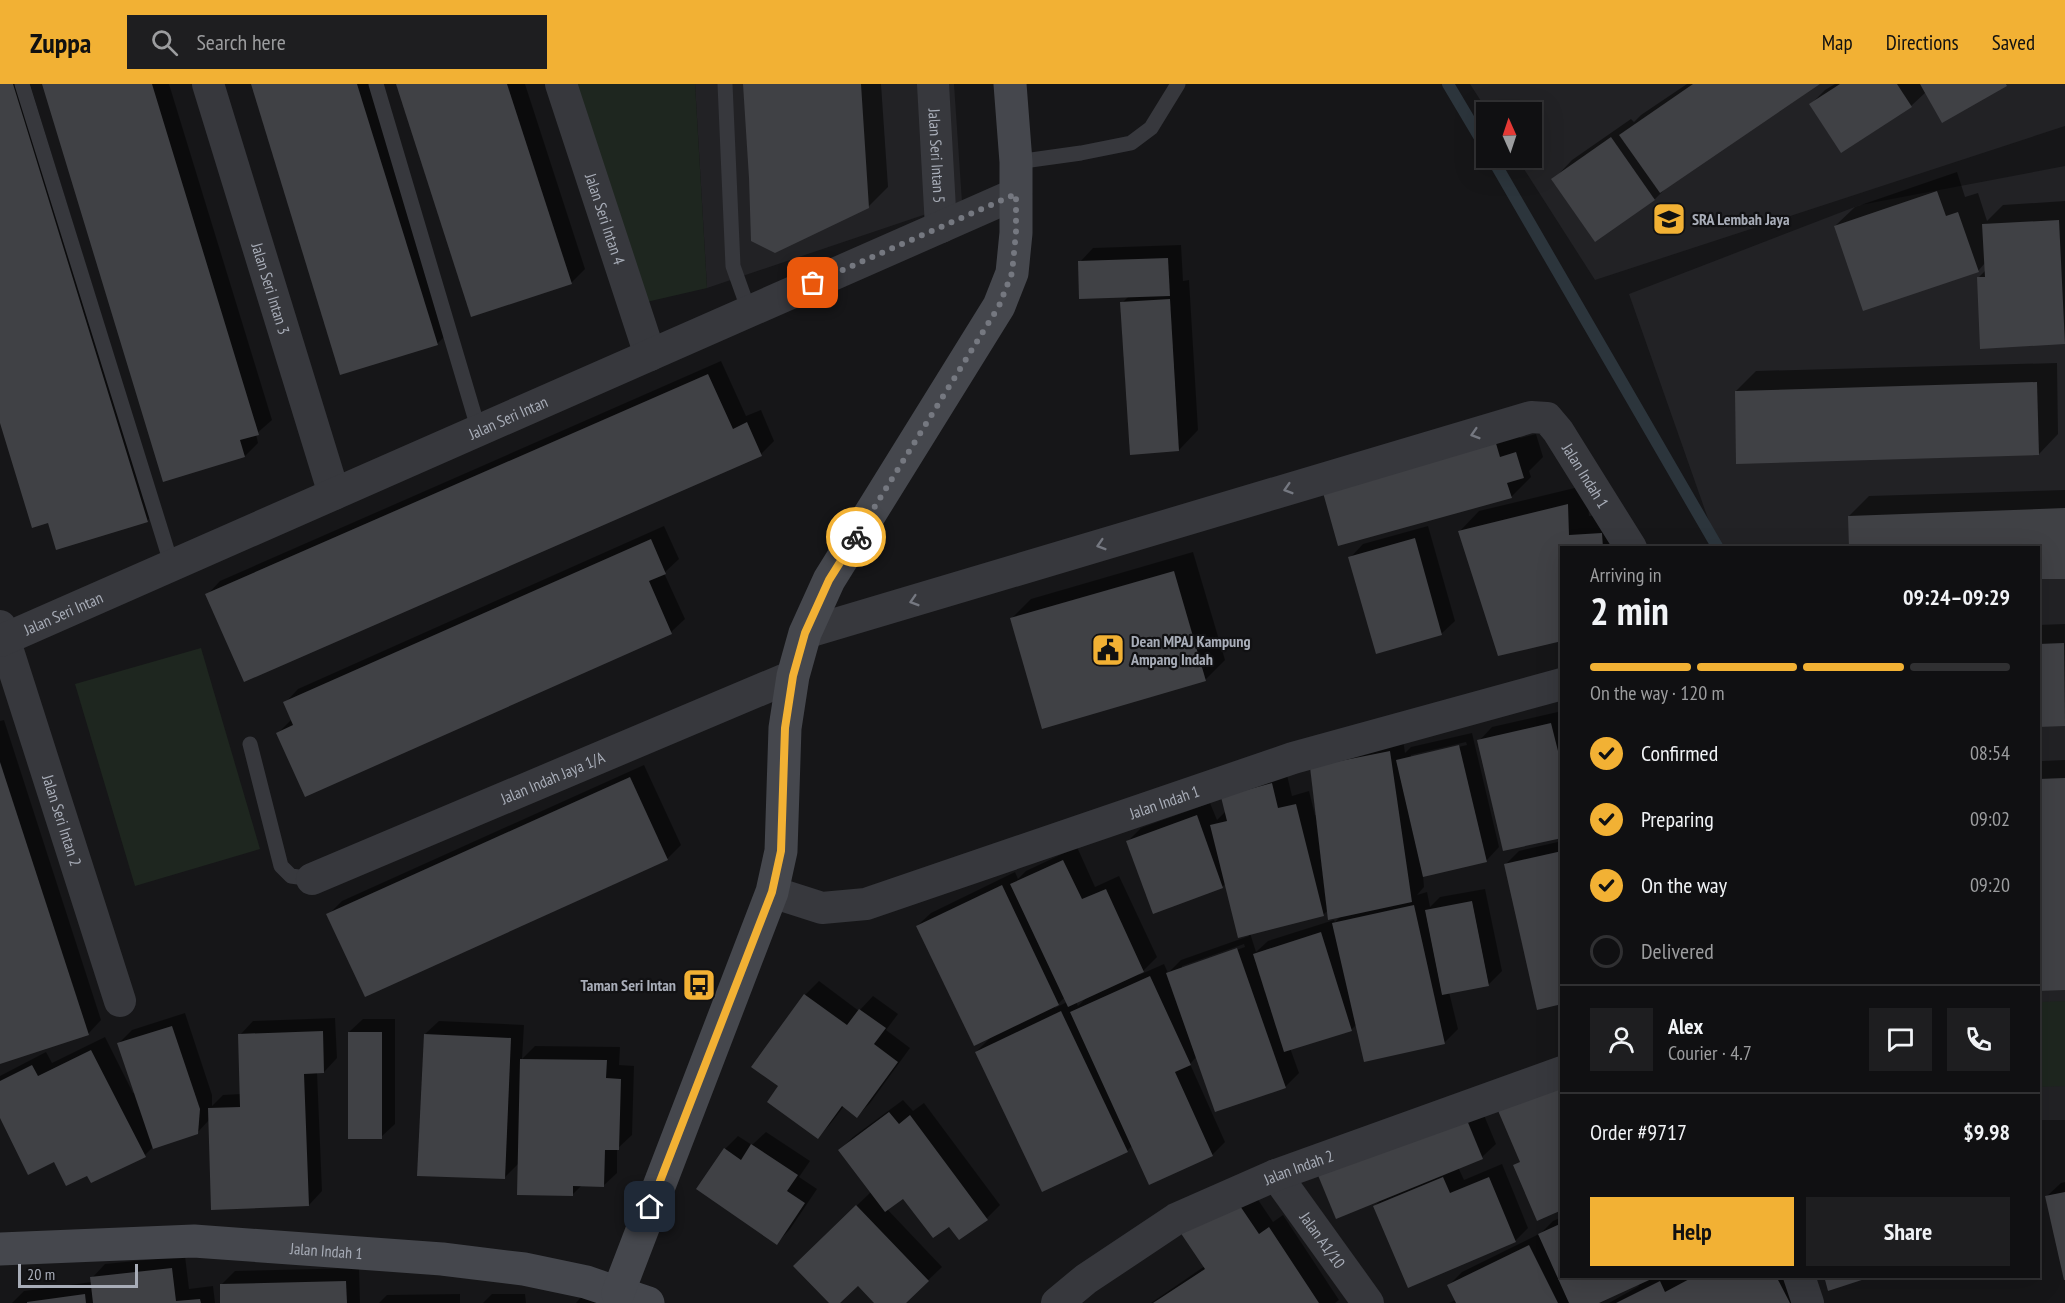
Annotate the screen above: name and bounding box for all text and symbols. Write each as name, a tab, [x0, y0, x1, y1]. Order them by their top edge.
search box	[127, 15, 547, 69]
text: Zuppa	[30, 24, 91, 61]
icon: search	[148, 26, 181, 59]
text: Search here	[196, 28, 286, 56]
text: Map	[1822, 29, 1853, 56]
text: Directions	[1886, 29, 1959, 56]
text: Saved	[1992, 29, 2035, 56]
north arrow	[1476, 102, 1542, 168]
map controls	[1476, 102, 1542, 168]
street label: Jalan Seri Intan 5	[924, 107, 950, 204]
street label: Jalan Seri Intan 4	[581, 170, 630, 267]
school or university icon: SRA Lembah Jaya	[1651, 201, 1687, 237]
place label: SRA Lembah Jaya	[1692, 209, 1790, 229]
street label: Jalan Seri Intan 3	[247, 239, 294, 337]
pin	[787, 257, 838, 308]
icon: bag	[796, 266, 829, 299]
street label: Jalan Seri Intan	[465, 391, 551, 444]
one-way arrow	[1470, 427, 1481, 439]
street label: Jalan Indah 1	[1558, 439, 1613, 512]
one-way arrow	[1283, 482, 1294, 494]
courier	[826, 507, 886, 567]
icon: bike	[840, 521, 873, 554]
one-way arrow	[1096, 538, 1107, 550]
text: Arriving in	[1590, 562, 1662, 588]
text: 09:24–09:29	[1903, 583, 2010, 611]
text: 2 min	[1590, 585, 1669, 636]
street label: Jalan Seri Intan	[20, 587, 106, 640]
one-way arrow	[909, 594, 920, 606]
place label: Dean MPAJ Kampung Ampang Indah	[1130, 631, 1250, 669]
public building icon: Dean MPAJ Kampung Ampang Indah	[1090, 632, 1126, 668]
text: On the way · 120 m	[1590, 680, 1725, 706]
icon: check	[1590, 737, 1623, 770]
text: Confirmed	[1641, 739, 1718, 767]
text: 08:54	[1970, 740, 2010, 766]
street label: Jalan Indah Jaya 1/A	[497, 747, 608, 809]
street label: Jalan Seri Intan 2	[38, 771, 86, 868]
street label: Jalan Indah 1	[1126, 781, 1202, 824]
icon: check	[1590, 803, 1623, 836]
text: Preparing	[1641, 805, 1714, 833]
text: 09:02	[1970, 806, 2010, 832]
icon: check	[1590, 869, 1623, 902]
text: On the way	[1641, 871, 1727, 899]
text: 09:20	[1970, 872, 2010, 898]
text: Delivered	[1641, 937, 1714, 965]
bus stop icon: Taman Seri Intan	[681, 967, 717, 1003]
place label: Taman Seri Intan	[581, 975, 676, 995]
button: person	[1590, 1008, 1653, 1071]
button: chat	[1869, 1008, 1932, 1071]
button: phone	[1947, 1008, 2010, 1071]
text: Alex	[1668, 1012, 1703, 1040]
text: Courier · 4.7	[1668, 1040, 1752, 1066]
text: Order #9717	[1590, 1118, 1687, 1146]
text: $9.98	[1963, 1118, 2010, 1146]
street label: Jalan Indah 2	[1260, 1145, 1336, 1190]
pin	[624, 1181, 675, 1232]
icon: home	[633, 1190, 666, 1223]
button: Help	[1590, 1197, 1794, 1266]
button: Share	[1806, 1197, 2010, 1266]
street label: Jalan A1/10	[1295, 1207, 1350, 1272]
street label: Jalan Indah 1	[289, 1238, 363, 1263]
scale bar	[18, 1261, 138, 1288]
text: 20 m	[27, 1264, 55, 1284]

